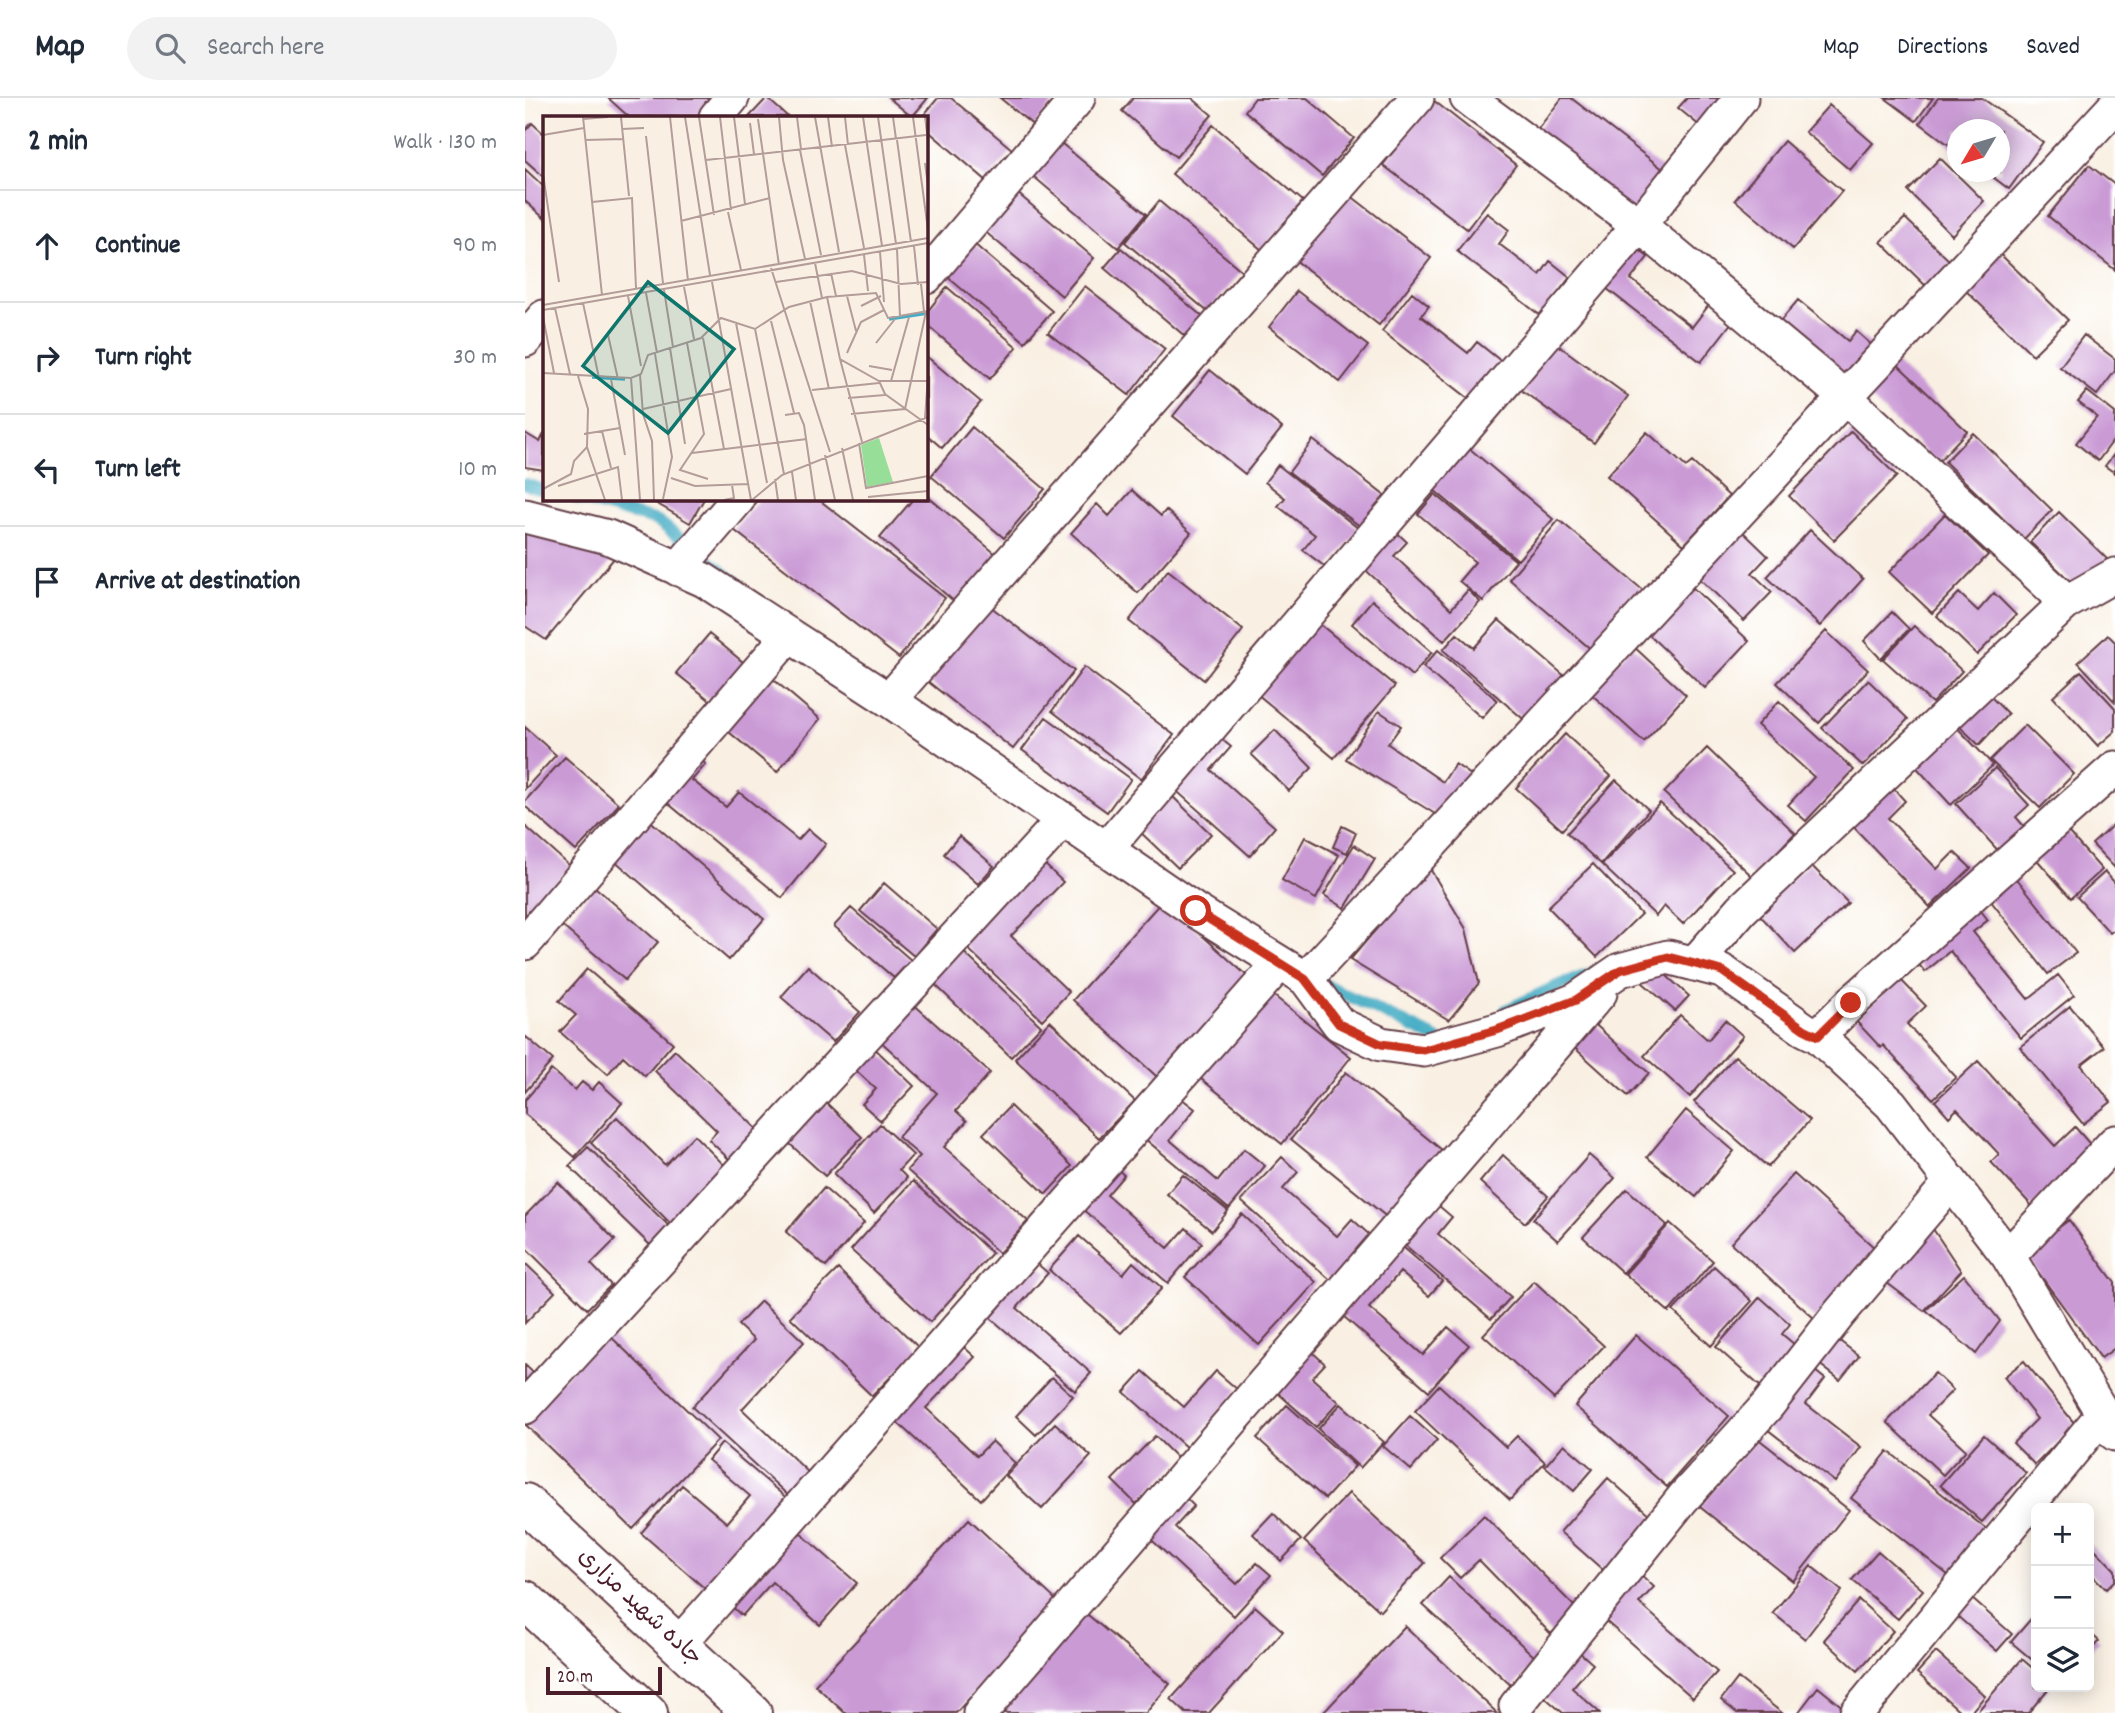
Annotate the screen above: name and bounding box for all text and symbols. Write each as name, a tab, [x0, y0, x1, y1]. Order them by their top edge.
search box	[127, 17, 617, 80]
text: Map	[35, 25, 85, 72]
icon: search	[151, 29, 189, 67]
text: Search here	[207, 30, 325, 67]
text: Map	[1823, 31, 1859, 65]
text: Directions	[1897, 31, 1988, 65]
text: Saved	[2026, 31, 2080, 65]
inset map	[543, 116, 927, 500]
north arrow	[1947, 119, 2010, 182]
text: 2 min	[28, 122, 88, 165]
text: Walk · 130 m	[393, 127, 497, 160]
icon: ahead	[28, 227, 66, 265]
text: Continue	[95, 228, 180, 265]
text: 90 m	[453, 230, 497, 263]
icon: right	[28, 339, 66, 377]
text: Turn right	[95, 340, 192, 377]
text: 30 m	[453, 342, 497, 375]
icon: left	[28, 451, 66, 489]
text: Turn left	[95, 452, 181, 489]
text: 10 m	[458, 454, 497, 487]
icon: arrive	[28, 563, 66, 601]
text: Arrive at destination	[95, 564, 300, 601]
route start	[1180, 895, 1211, 926]
route end	[1835, 987, 1866, 1018]
map controls	[2031, 1503, 2094, 1692]
button: +	[2031, 1503, 2094, 1566]
street label: جاده شهید مزاری	[569, 1541, 709, 1675]
button: −	[2031, 1566, 2094, 1629]
button: layers	[2031, 1629, 2094, 1692]
scale bar	[546, 1664, 661, 1696]
text: 20 m	[557, 1665, 593, 1692]

